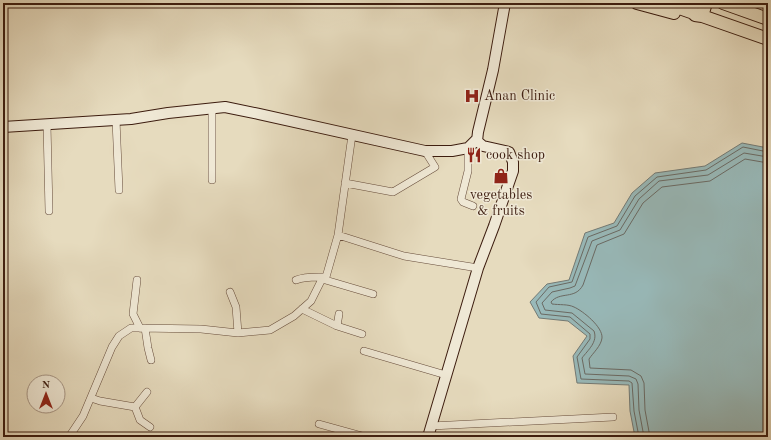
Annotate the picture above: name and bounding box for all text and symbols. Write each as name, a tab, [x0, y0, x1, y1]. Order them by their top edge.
hospital icon: Anan Clinic	[463, 87, 481, 105]
place label: Anan Clinic	[484, 89, 555, 103]
restaurant icon: cook shop	[465, 146, 483, 164]
place label: cook shop	[486, 148, 545, 162]
shop icon: vegetables & fruits	[492, 167, 510, 185]
place label: vegetables & fruits	[470, 188, 532, 218]
north arrow	[26, 374, 66, 414]
text: N	[42, 380, 51, 391]

